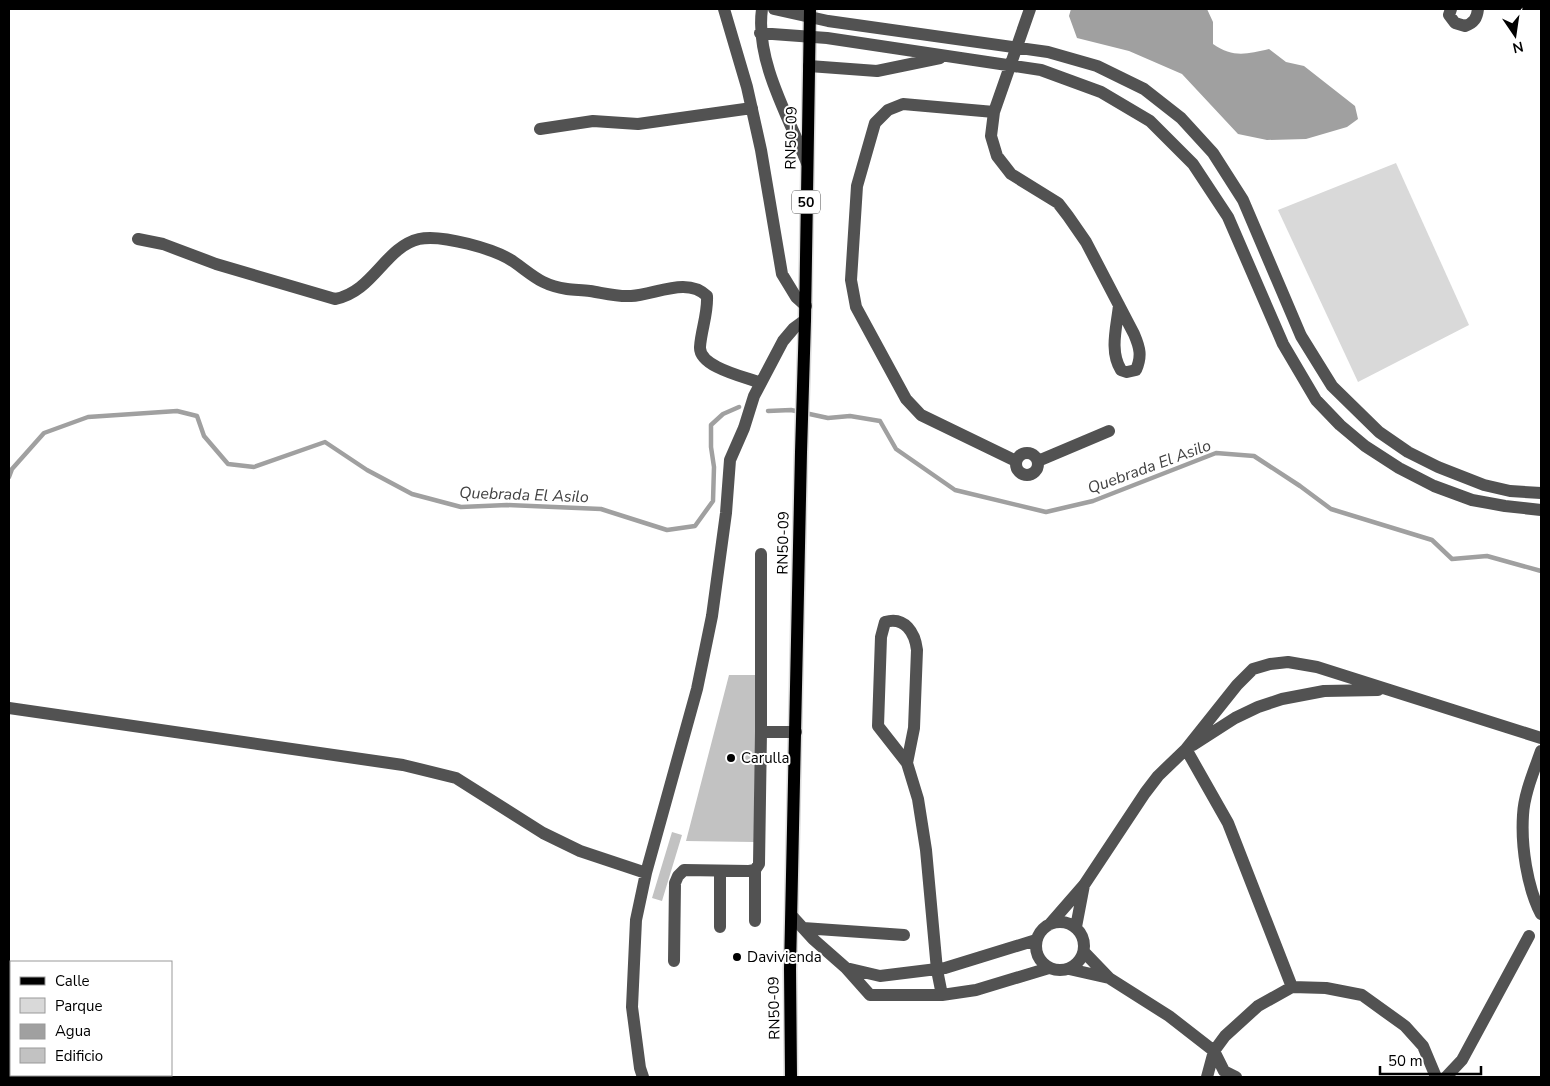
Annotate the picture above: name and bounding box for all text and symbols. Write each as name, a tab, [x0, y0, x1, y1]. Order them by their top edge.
north arrow	[1490, 10, 1540, 60]
text: N	[1511, 37, 1525, 58]
street label: RN50-09	[780, 106, 802, 170]
road number: 50	[792, 190, 820, 213]
water label: Quebrada El Asilo	[1085, 434, 1214, 499]
water label: Quebrada El Asilo	[459, 482, 589, 508]
street label: RN50-09	[772, 511, 794, 575]
place label: Carulla	[741, 748, 789, 768]
marker: Carulla	[725, 752, 737, 764]
place label: Davivienda	[747, 947, 822, 967]
marker: Davivienda	[731, 951, 743, 963]
legend	[10, 961, 172, 1076]
text: Calle	[55, 971, 90, 991]
street label: RN50-09	[763, 976, 785, 1040]
text: Parque	[55, 996, 103, 1016]
text: Agua	[55, 1021, 91, 1041]
scale bar	[1380, 1044, 1481, 1076]
text: Edificio	[55, 1046, 103, 1066]
text: 50 m	[1388, 1051, 1423, 1071]

